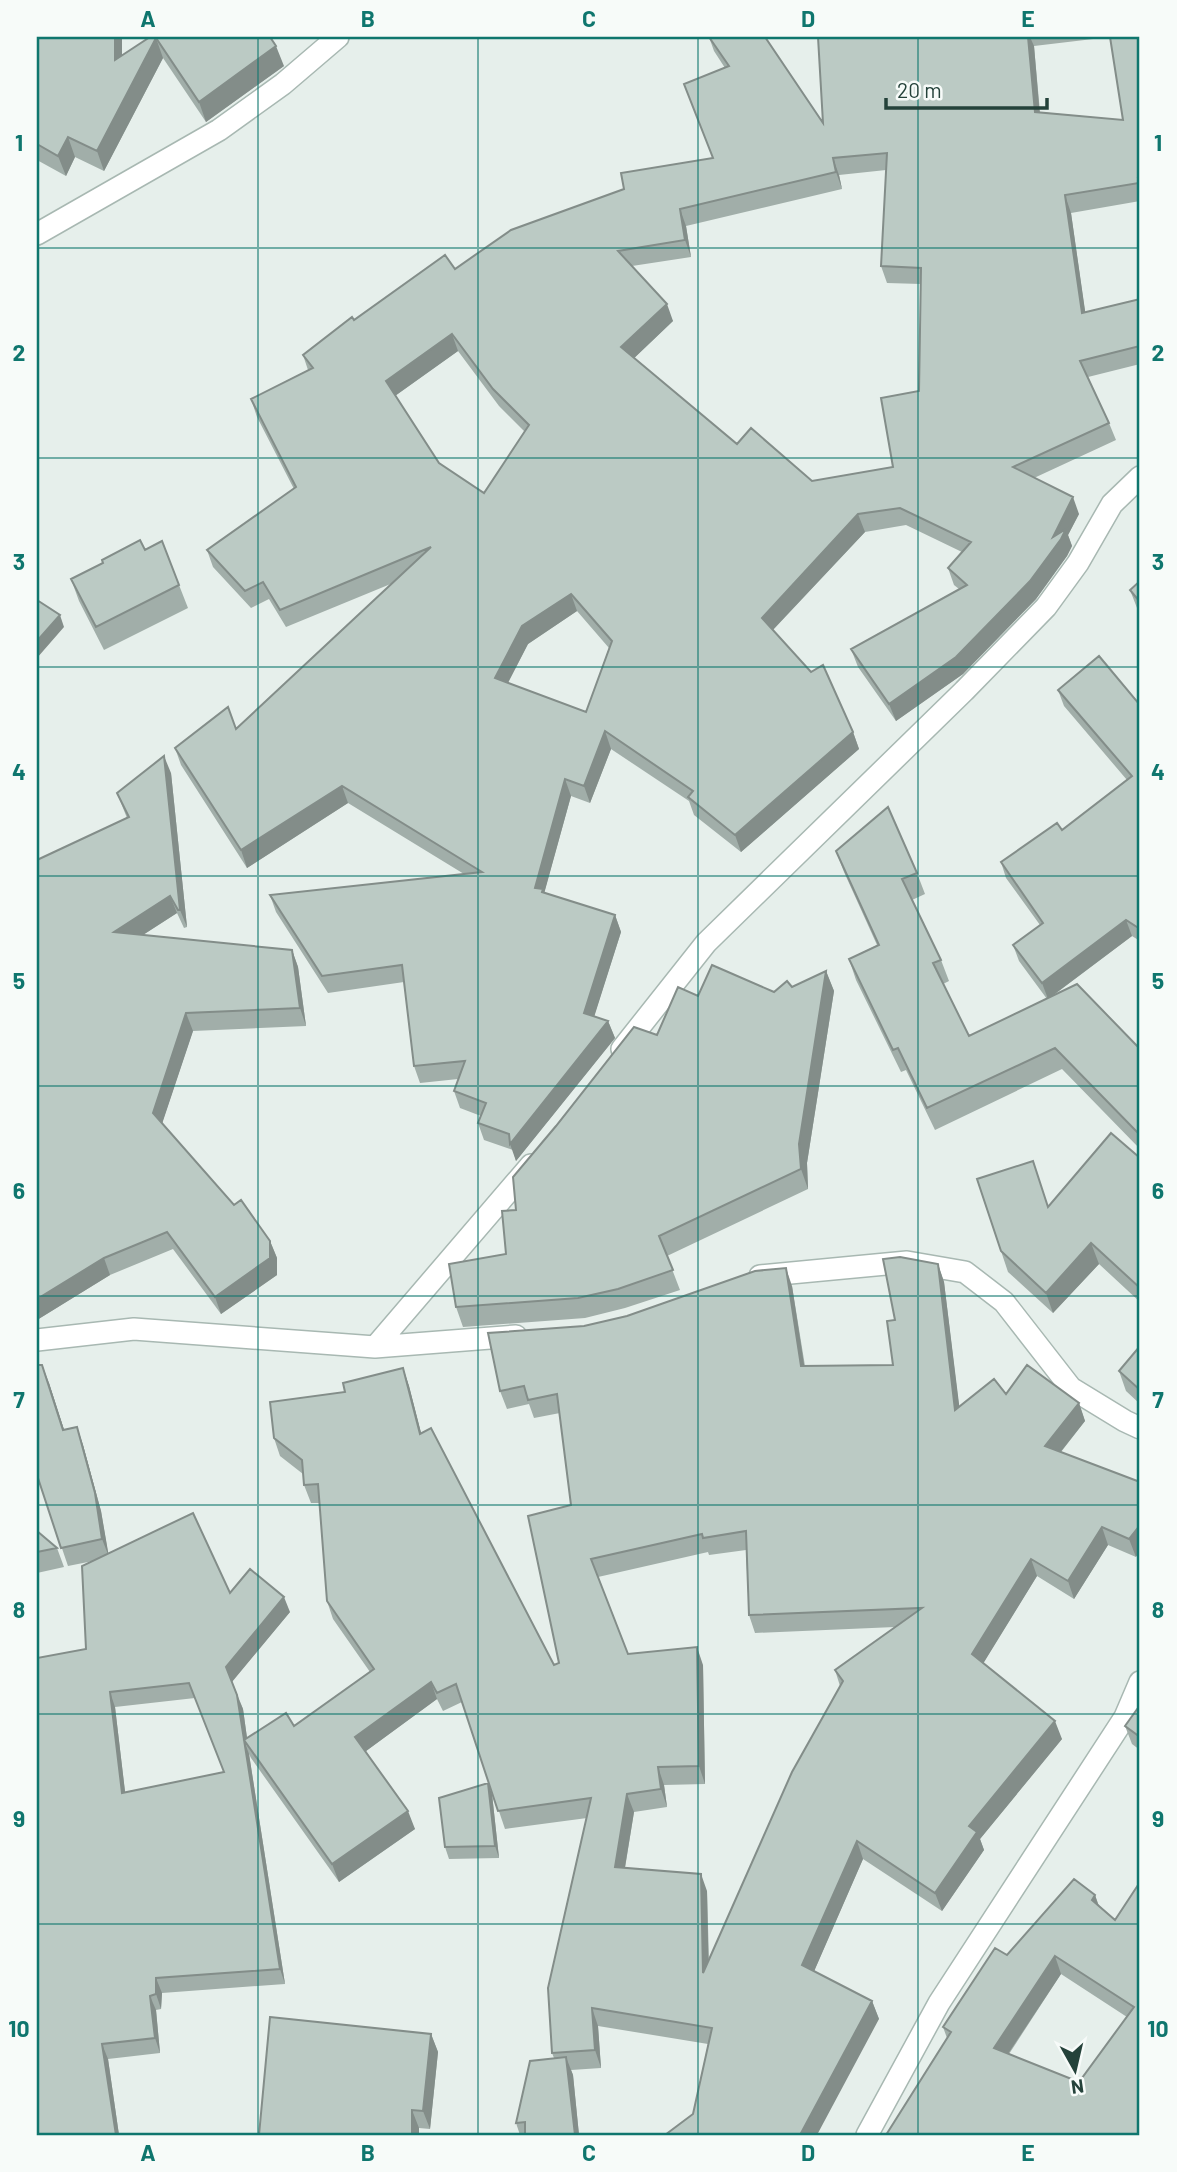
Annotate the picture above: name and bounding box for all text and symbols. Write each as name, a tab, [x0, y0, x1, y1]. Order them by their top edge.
text: A	[140, 4, 156, 32]
text: B	[361, 4, 375, 32]
text: C	[582, 4, 596, 32]
text: D	[801, 4, 815, 32]
text: E	[1021, 4, 1035, 32]
scale bar	[886, 66, 1048, 110]
text: 20 m	[897, 77, 942, 102]
text: 1	[15, 128, 23, 156]
text: 1	[1154, 128, 1162, 156]
text: 2	[13, 338, 25, 366]
text: 2	[1152, 338, 1164, 366]
text: 3	[13, 547, 25, 575]
text: 3	[1152, 547, 1164, 575]
text: 4	[12, 757, 26, 785]
text: 4	[1151, 757, 1165, 785]
text: 5	[13, 966, 25, 994]
text: 5	[1152, 966, 1164, 994]
text: 6	[13, 1176, 25, 1204]
text: 6	[1152, 1176, 1164, 1204]
text: 7	[13, 1385, 25, 1413]
text: 7	[1152, 1385, 1164, 1413]
text: 8	[13, 1595, 25, 1623]
text: 8	[1152, 1595, 1164, 1623]
text: 9	[13, 1804, 25, 1832]
text: 9	[1152, 1804, 1164, 1832]
text: 10	[8, 2014, 30, 2042]
text: 10	[1147, 2014, 1169, 2042]
north arrow	[1040, 2036, 1110, 2106]
text: N	[1070, 2075, 1085, 2100]
text: A	[140, 2138, 156, 2166]
text: B	[361, 2138, 375, 2166]
text: C	[582, 2138, 596, 2166]
text: D	[801, 2138, 815, 2166]
text: E	[1021, 2138, 1035, 2166]

